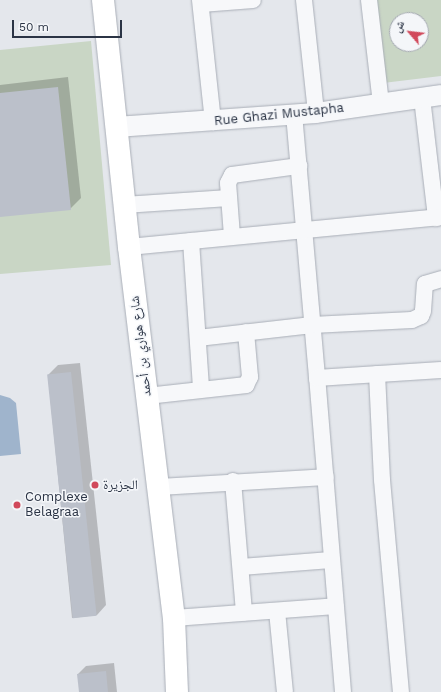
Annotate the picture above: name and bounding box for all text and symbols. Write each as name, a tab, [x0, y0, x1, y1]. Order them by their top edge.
scale bar	[14, 12, 124, 38]
north arrow	[389, 12, 429, 52]
text: ش	[390, 18, 407, 35]
text: 50 m	[19, 20, 49, 34]
street label: Rue Ghazi Mustapha	[213, 100, 345, 130]
street label: شارع هواري بن أحمد	[127, 295, 155, 397]
place label: الجزيرة	[103, 477, 138, 493]
marker: الجزيرة	[90, 480, 100, 490]
place label: Complexe Belagraa	[25, 490, 88, 521]
marker: Complexe Belagraa	[12, 500, 22, 510]

